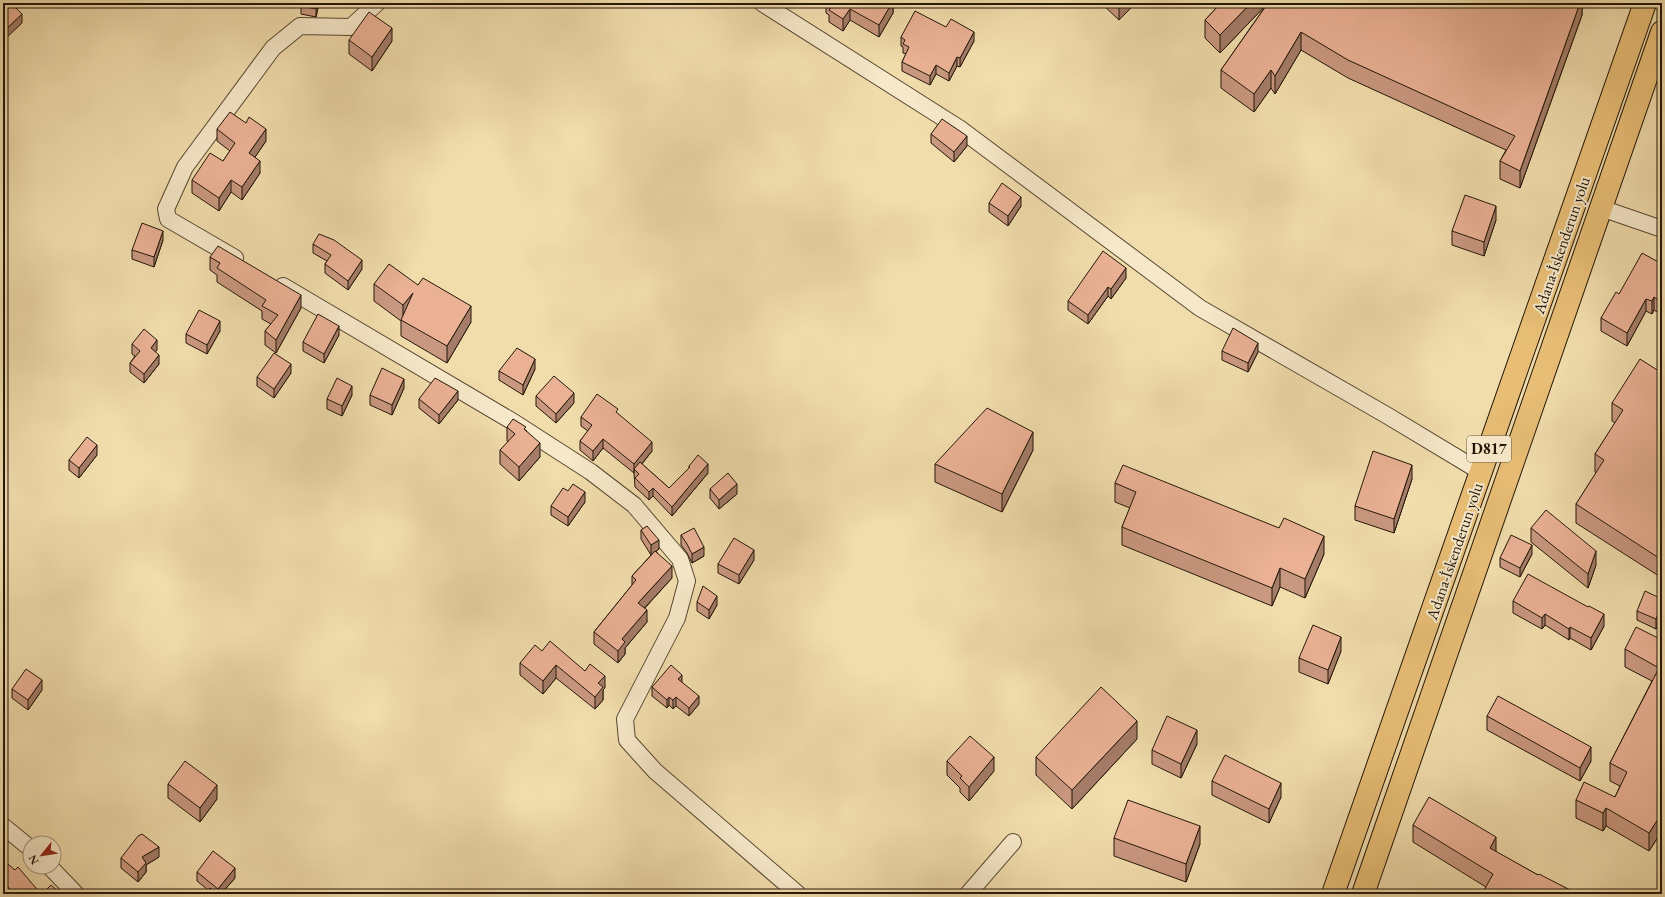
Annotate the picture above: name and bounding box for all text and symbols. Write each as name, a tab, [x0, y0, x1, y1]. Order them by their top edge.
street label: Adana-İskenderun yolu	[1528, 173, 1595, 318]
road number: D817	[1467, 436, 1511, 462]
street label: Adana-İskenderun yolu	[1421, 479, 1488, 624]
north arrow	[22, 835, 62, 875]
text: N	[25, 853, 42, 867]

